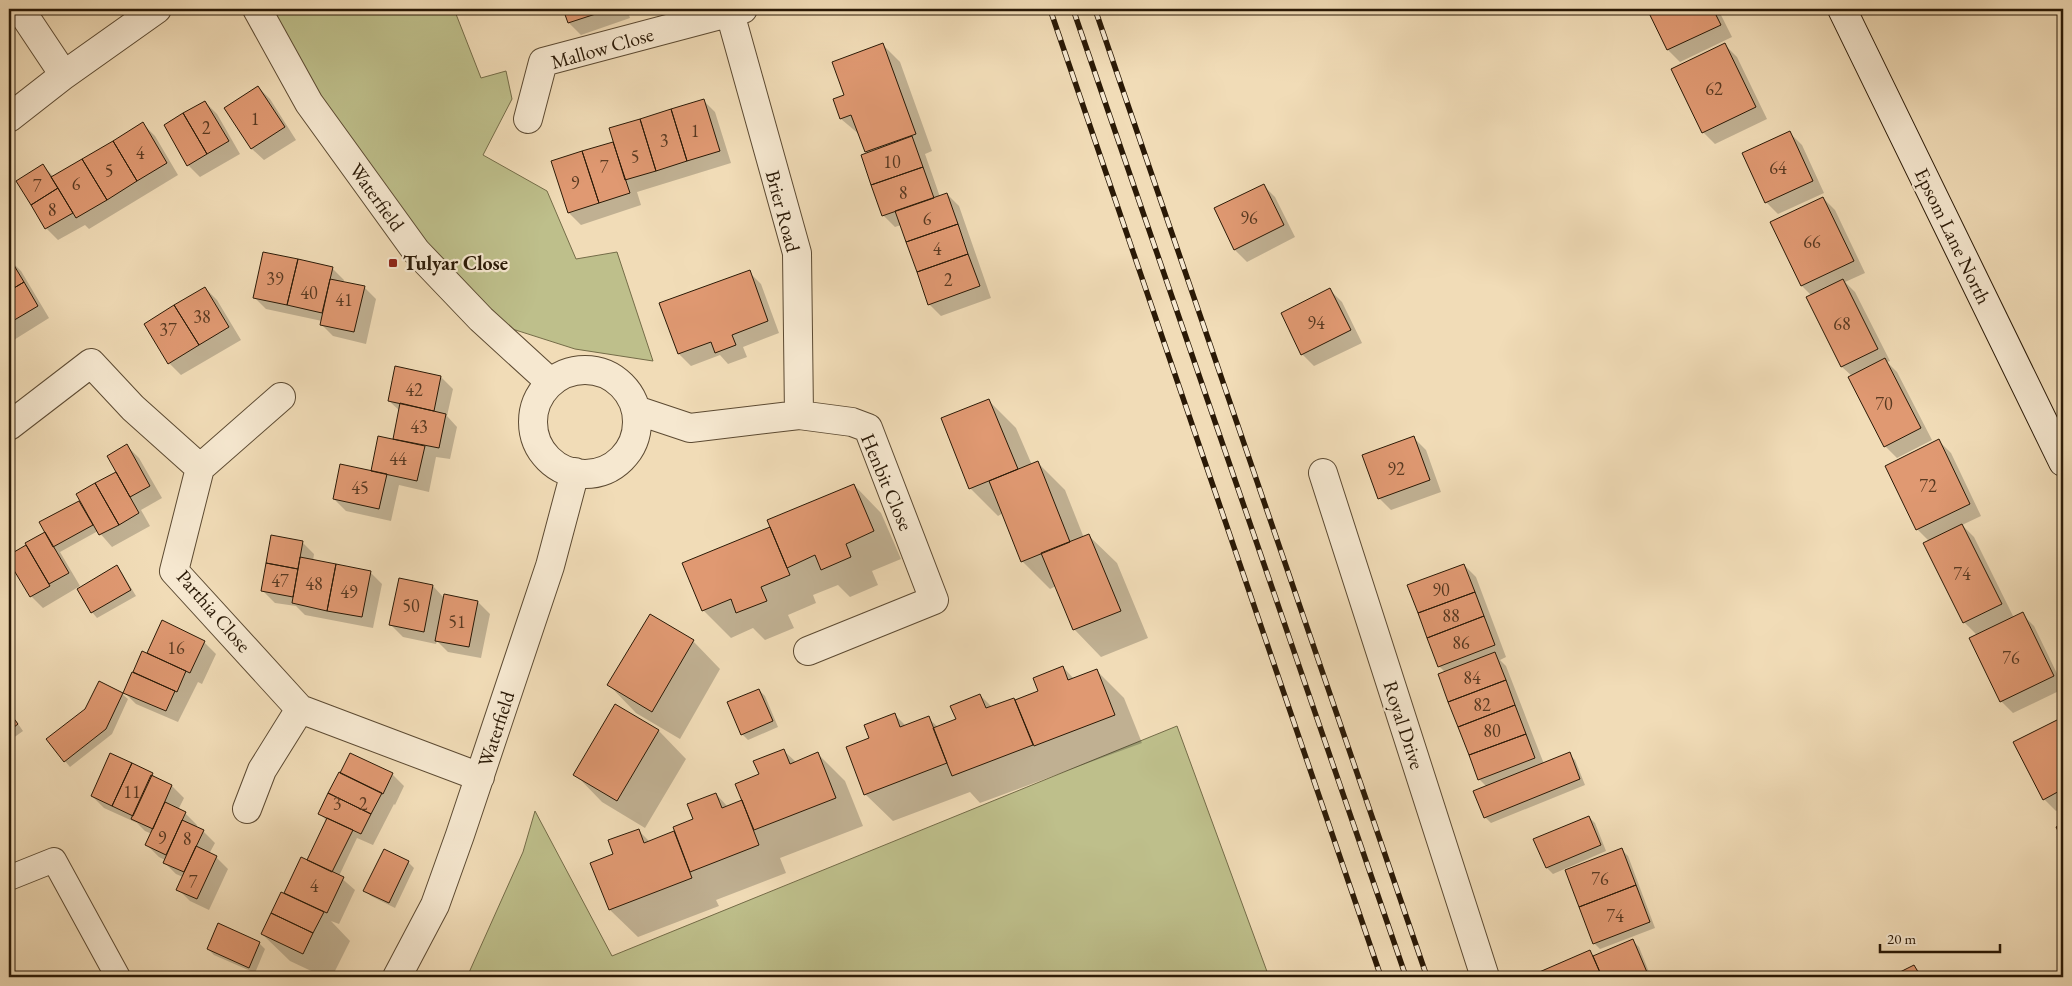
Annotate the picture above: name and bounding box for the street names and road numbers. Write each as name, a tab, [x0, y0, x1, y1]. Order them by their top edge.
street label: Mallow Close	[548, 21, 657, 75]
street label: Waterfield	[344, 158, 411, 237]
street label: Epsom Lane North	[1909, 164, 1997, 308]
street label: Brier Road	[760, 167, 807, 256]
street label: Henbit Close	[855, 429, 919, 535]
street label: Parthia Close	[171, 564, 257, 658]
street label: Royal Drive	[1377, 677, 1431, 773]
street label: Waterfield	[472, 687, 521, 770]

